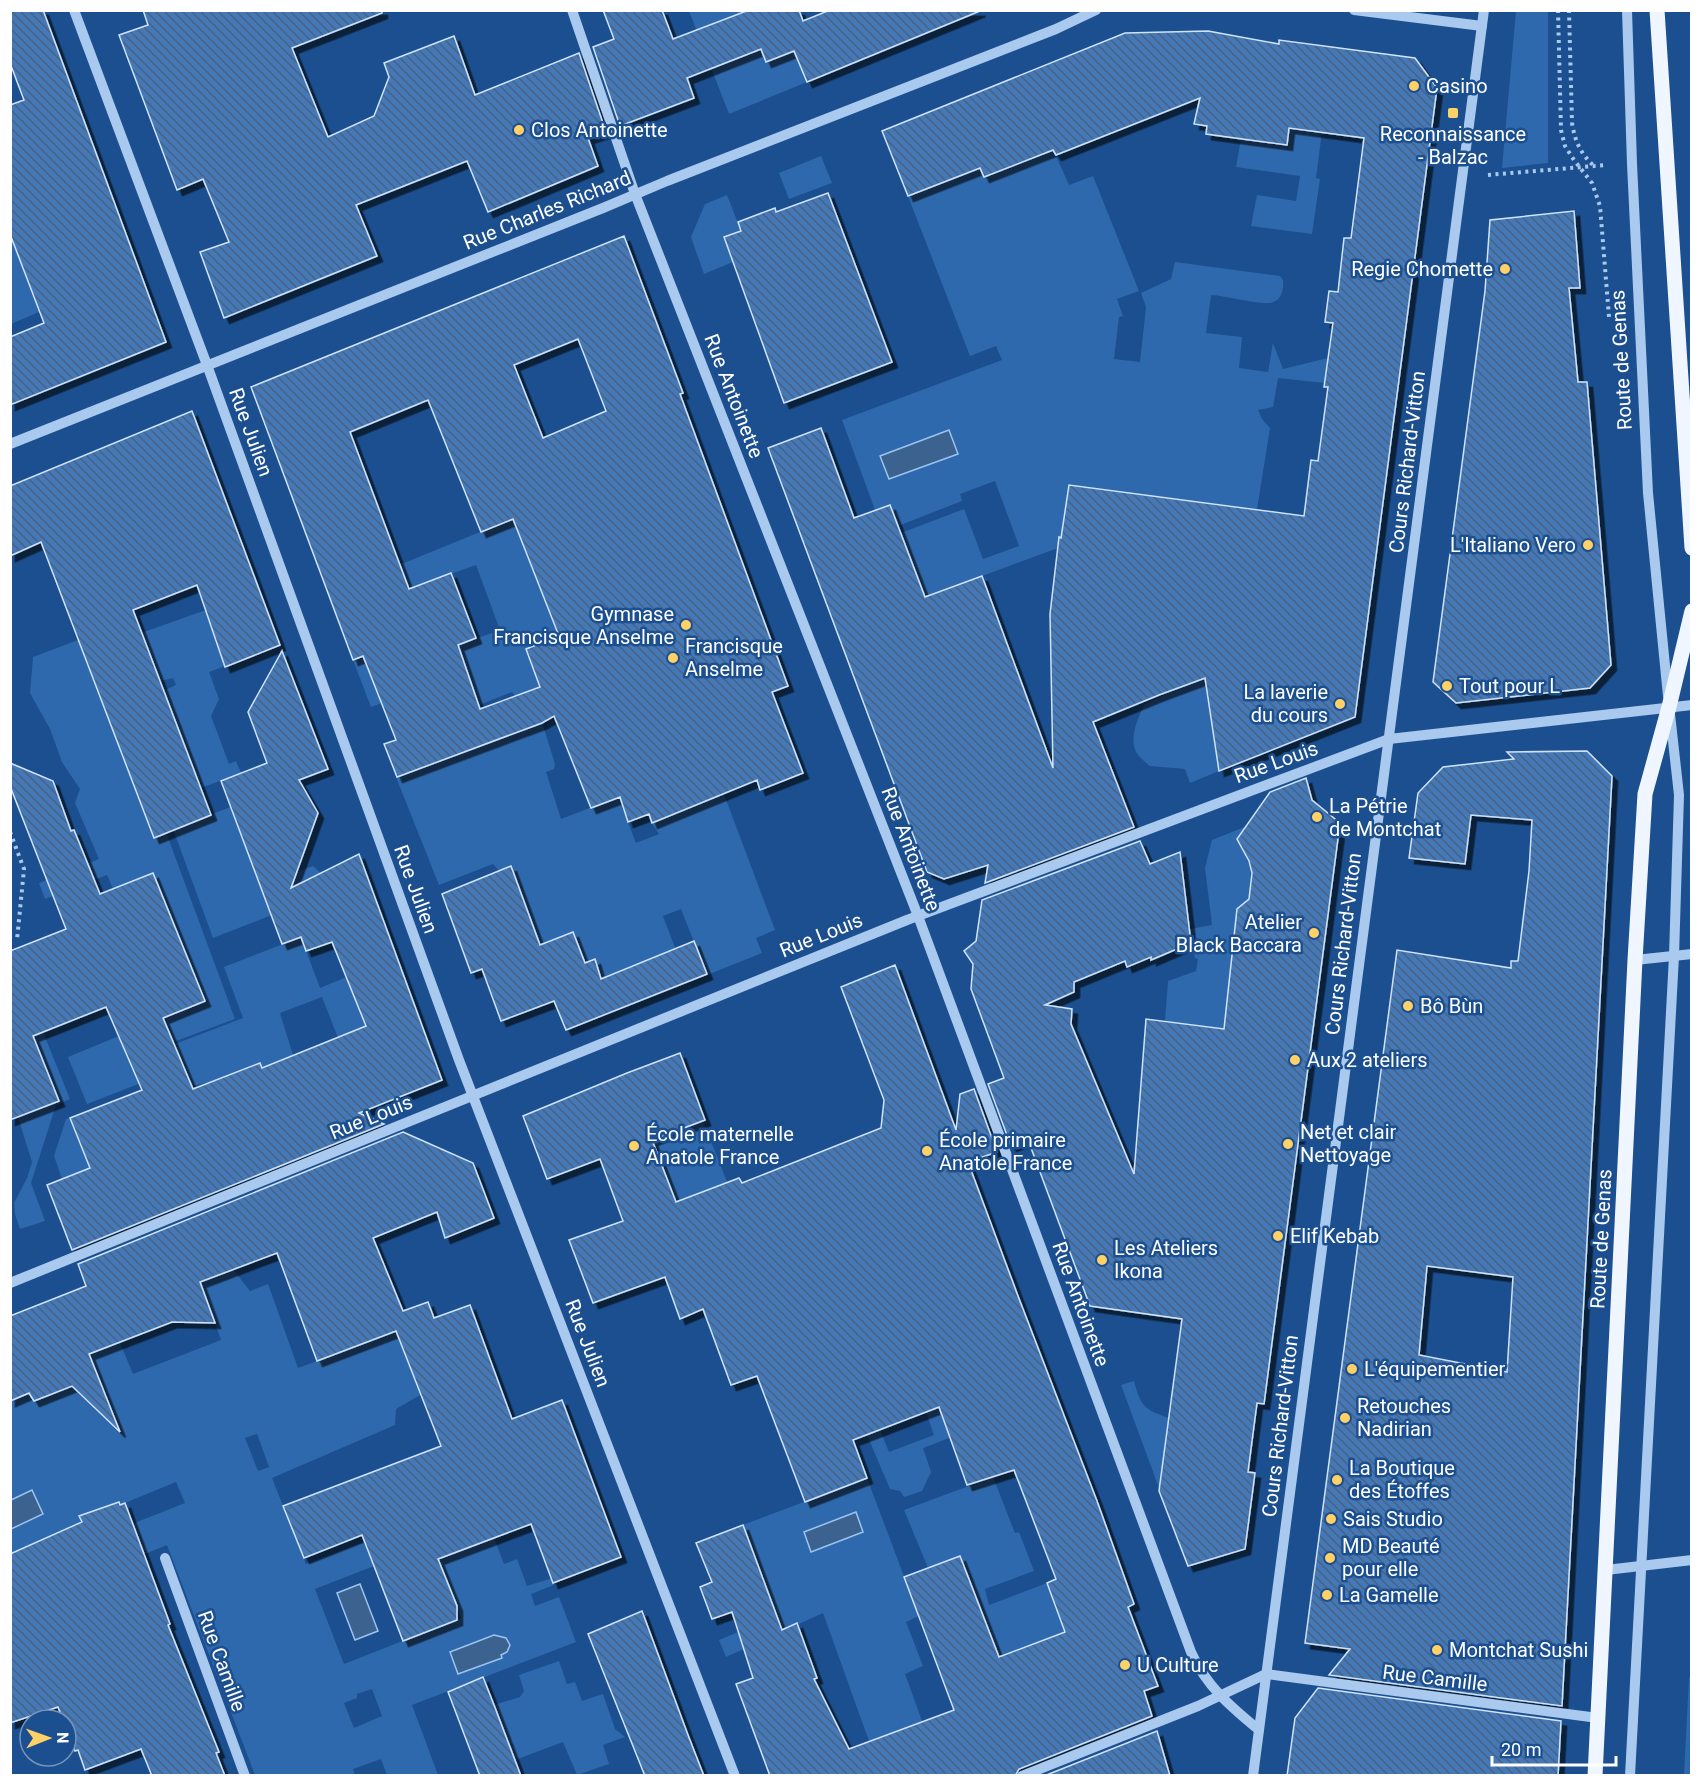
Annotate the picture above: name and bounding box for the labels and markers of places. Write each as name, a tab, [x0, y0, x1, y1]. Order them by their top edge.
place label: Casino	[1426, 74, 1488, 98]
marker: Casino	[1407, 79, 1421, 93]
marker: Reconnaissance - Balzac	[1446, 106, 1460, 120]
place label: Clos Antoinette	[531, 118, 668, 142]
place label: Reconnaissance - Balzac	[1380, 122, 1526, 169]
marker: Clos Antoinette	[512, 123, 526, 137]
place label: Regie Chomette	[1351, 257, 1493, 281]
marker: Regie Chomette	[1498, 262, 1512, 276]
place label: L'Italiano Vero	[1450, 533, 1576, 557]
marker: L'Italiano Vero	[1581, 538, 1595, 552]
place label: Gymnase Francisque Anselme	[493, 602, 674, 649]
marker: Gymnase Francisque Anselme	[679, 618, 693, 632]
place label: Francisque Anselme	[685, 634, 783, 681]
marker: Francisque Anselme	[666, 651, 680, 665]
place label: Tout pour L	[1459, 674, 1560, 698]
marker: Tout pour L	[1440, 679, 1454, 693]
place label: La laverie du cours	[1243, 680, 1328, 727]
marker: La laverie du cours	[1333, 697, 1347, 711]
place label: La Pétrie de Montchat	[1329, 794, 1441, 841]
marker: La Pétrie de Montchat	[1310, 810, 1324, 824]
place label: Atelier Black Baccara	[1176, 910, 1302, 957]
marker: Atelier Black Baccara	[1307, 926, 1321, 940]
place label: Bô Bùn	[1420, 994, 1483, 1018]
marker: Bô Bùn	[1401, 999, 1415, 1013]
place label: Aux 2 ateliers	[1307, 1048, 1428, 1072]
marker: Aux 2 ateliers	[1288, 1053, 1302, 1067]
place label: Net et clair Nettoyage	[1300, 1120, 1397, 1167]
place label: École maternelle Anatole France	[646, 1122, 794, 1169]
place label: École primaire Anatole France	[939, 1128, 1072, 1175]
marker: Net et clair Nettoyage	[1281, 1137, 1295, 1151]
marker: École maternelle Anatole France	[627, 1139, 641, 1153]
marker: École primaire Anatole France	[920, 1144, 934, 1158]
place label: Elif Kebab	[1290, 1224, 1379, 1248]
marker: Elif Kebab	[1271, 1229, 1285, 1243]
place label: Les Ateliers Ikona	[1114, 1236, 1218, 1283]
marker: Les Ateliers Ikona	[1095, 1253, 1109, 1267]
place label: L'équipementier	[1364, 1357, 1506, 1381]
marker: L'équipementier	[1345, 1362, 1359, 1376]
place label: Retouches Nadirian	[1357, 1394, 1451, 1441]
marker: Retouches Nadirian	[1338, 1411, 1352, 1425]
place label: La Boutique des Étoffes	[1349, 1456, 1455, 1503]
marker: La Boutique des Étoffes	[1330, 1473, 1344, 1487]
place label: Sais Studio	[1343, 1507, 1443, 1531]
marker: Sais Studio	[1324, 1512, 1338, 1526]
place label: MD Beauté pour elle	[1342, 1534, 1440, 1581]
marker: MD Beauté pour elle	[1323, 1551, 1337, 1565]
place label: La Gamelle	[1339, 1583, 1439, 1607]
marker: La Gamelle	[1320, 1588, 1334, 1602]
place label: Montchat Sushi	[1449, 1638, 1588, 1662]
marker: Montchat Sushi	[1430, 1643, 1444, 1657]
place label: U Culture	[1137, 1653, 1219, 1677]
marker: U Culture	[1118, 1658, 1132, 1672]

